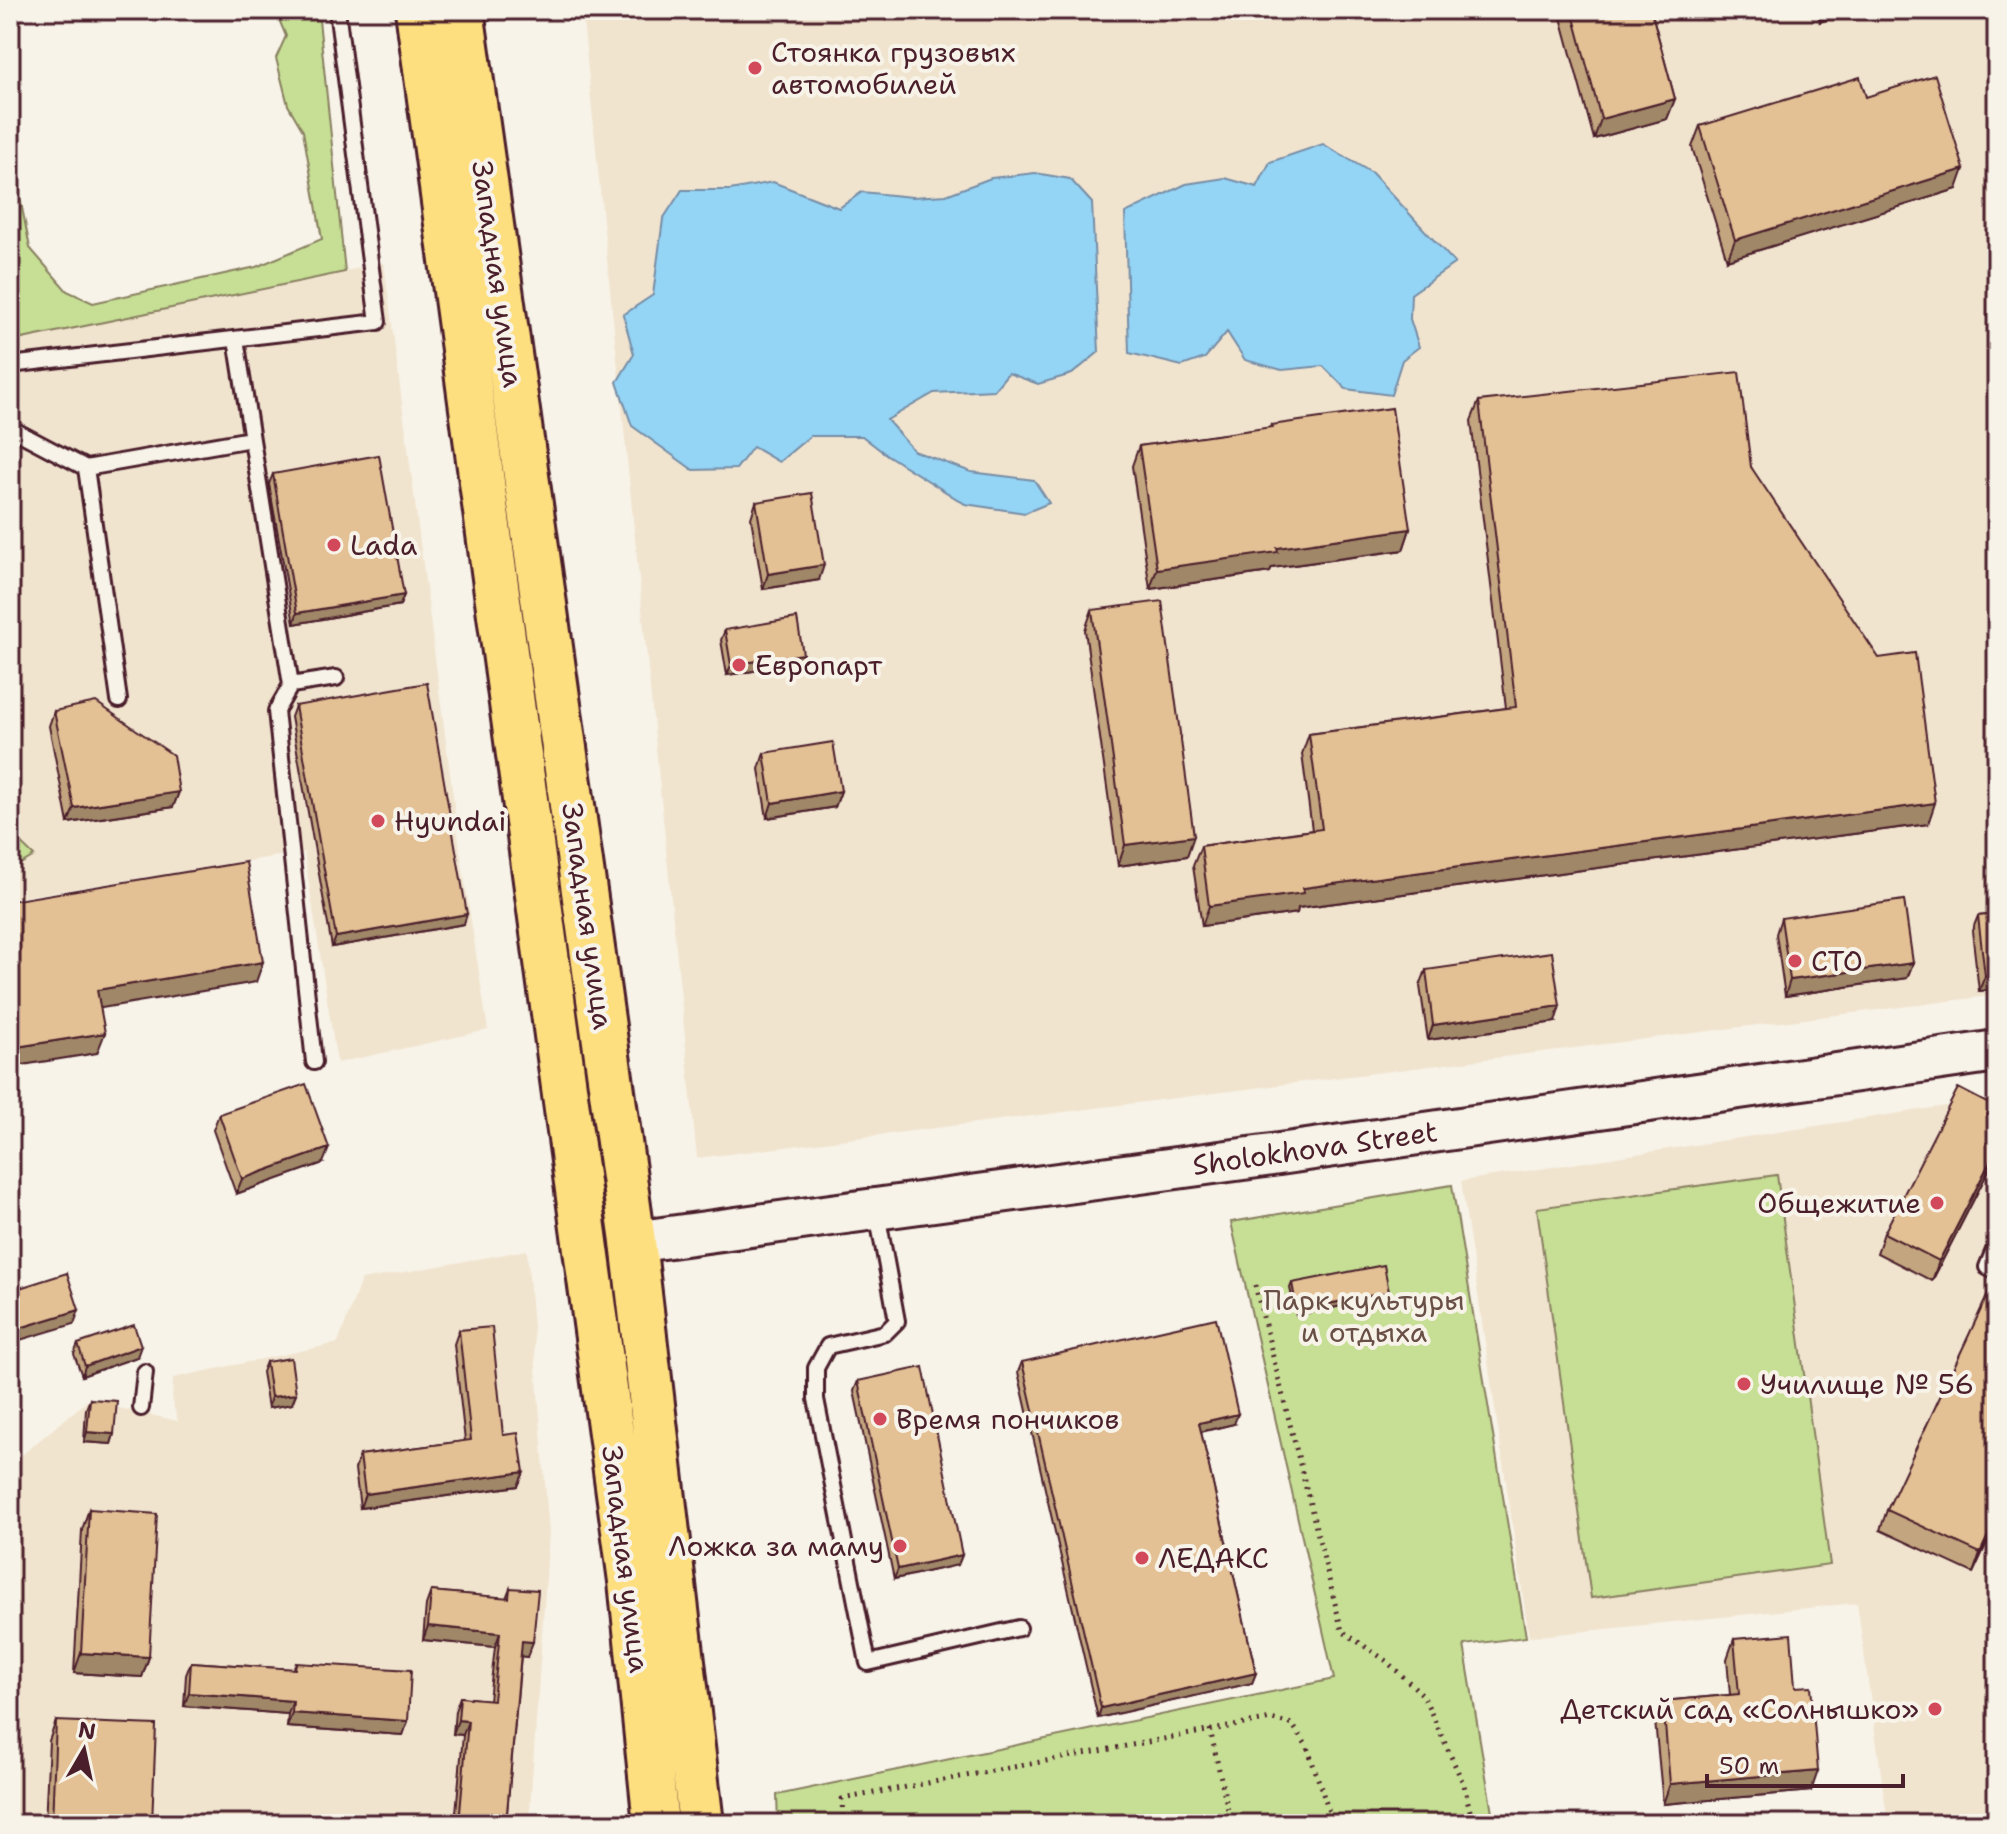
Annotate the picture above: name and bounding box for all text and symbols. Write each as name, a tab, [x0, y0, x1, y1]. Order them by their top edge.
place label: Стоянка грузовых автомобилей	[771, 33, 1016, 103]
marker: Стоянка грузовых автомобилей	[746, 59, 764, 77]
street label: Западная улица	[463, 158, 533, 390]
place label: Lada	[350, 526, 417, 564]
marker: Lada	[325, 536, 343, 554]
place label: Европарт	[755, 646, 883, 684]
marker: Европарт	[730, 656, 748, 674]
street label: Западная улица	[553, 800, 623, 1032]
place label: Hyundai	[394, 802, 507, 840]
marker: Hyundai	[369, 812, 387, 830]
place label: СТО	[1811, 942, 1863, 980]
marker: СТО	[1786, 952, 1804, 970]
street label: Sholokhova Street	[1190, 1112, 1440, 1184]
place label: Общежитие	[1757, 1184, 1921, 1222]
marker: Общежитие	[1928, 1194, 1946, 1212]
park label: Парк культуры и отдыха	[1263, 1281, 1465, 1351]
place label: Училище № 56	[1760, 1365, 1974, 1403]
marker: Училище № 56	[1735, 1375, 1753, 1393]
place label: Время пончиков	[896, 1400, 1119, 1438]
marker: Время пончиков	[871, 1410, 889, 1428]
street label: Западная улица	[593, 1443, 659, 1675]
place label: Ложка за маму	[668, 1527, 884, 1565]
marker: Ложка за маму	[891, 1537, 909, 1555]
place label: ЛЕДАКС	[1158, 1539, 1269, 1577]
marker: ЛЕДАКС	[1133, 1549, 1151, 1567]
place label: Детский сад «Солнышко»	[1560, 1690, 1919, 1728]
marker: Детский сад «Солнышко»	[1926, 1700, 1944, 1718]
north arrow	[44, 1710, 124, 1790]
text: N	[76, 1715, 98, 1746]
scale bar	[1707, 1738, 1903, 1788]
text: 50 m	[1719, 1750, 1779, 1782]

